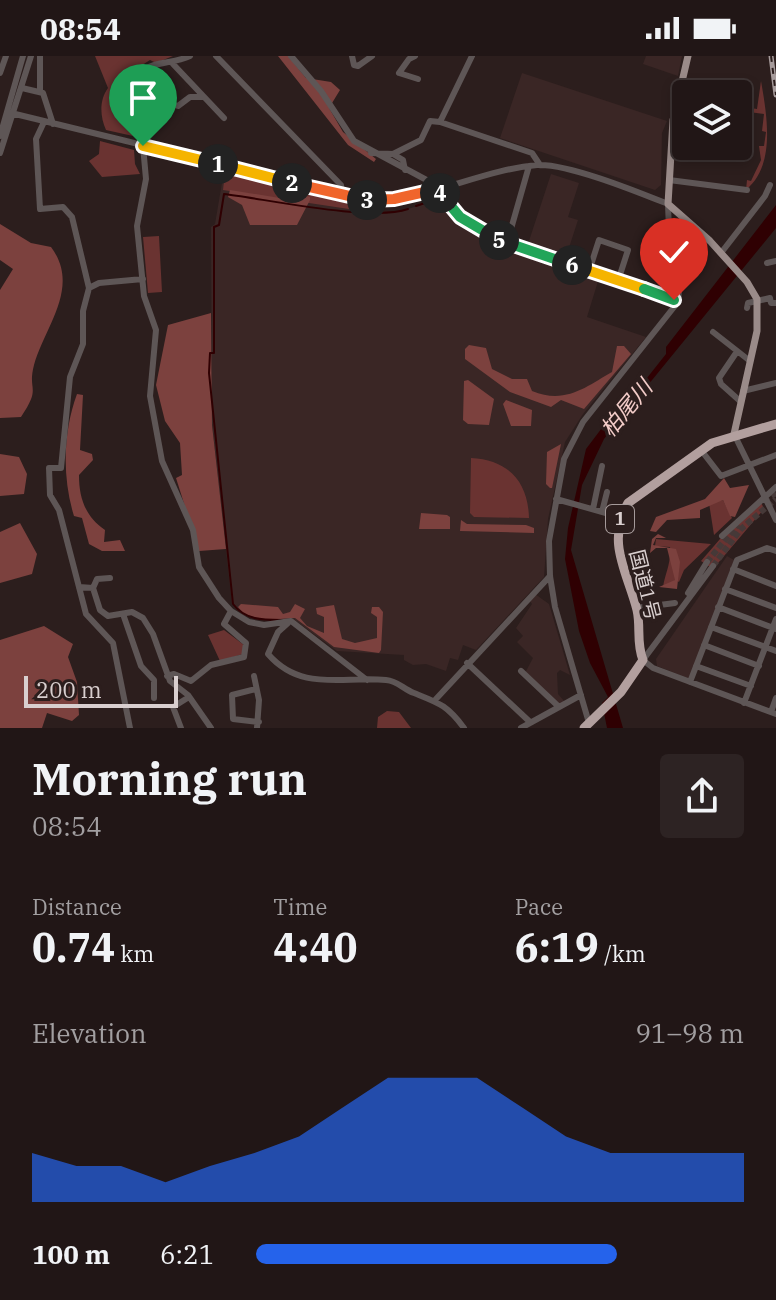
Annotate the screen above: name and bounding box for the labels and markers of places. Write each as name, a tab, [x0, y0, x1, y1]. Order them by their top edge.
pin	[109, 64, 177, 146]
pin: 1	[198, 144, 238, 184]
pin: 2	[272, 163, 312, 203]
pin: 4	[420, 173, 460, 213]
pin: 3	[347, 180, 387, 220]
pin	[640, 218, 708, 300]
pin: 5	[479, 220, 519, 260]
pin: 6	[552, 245, 592, 285]

